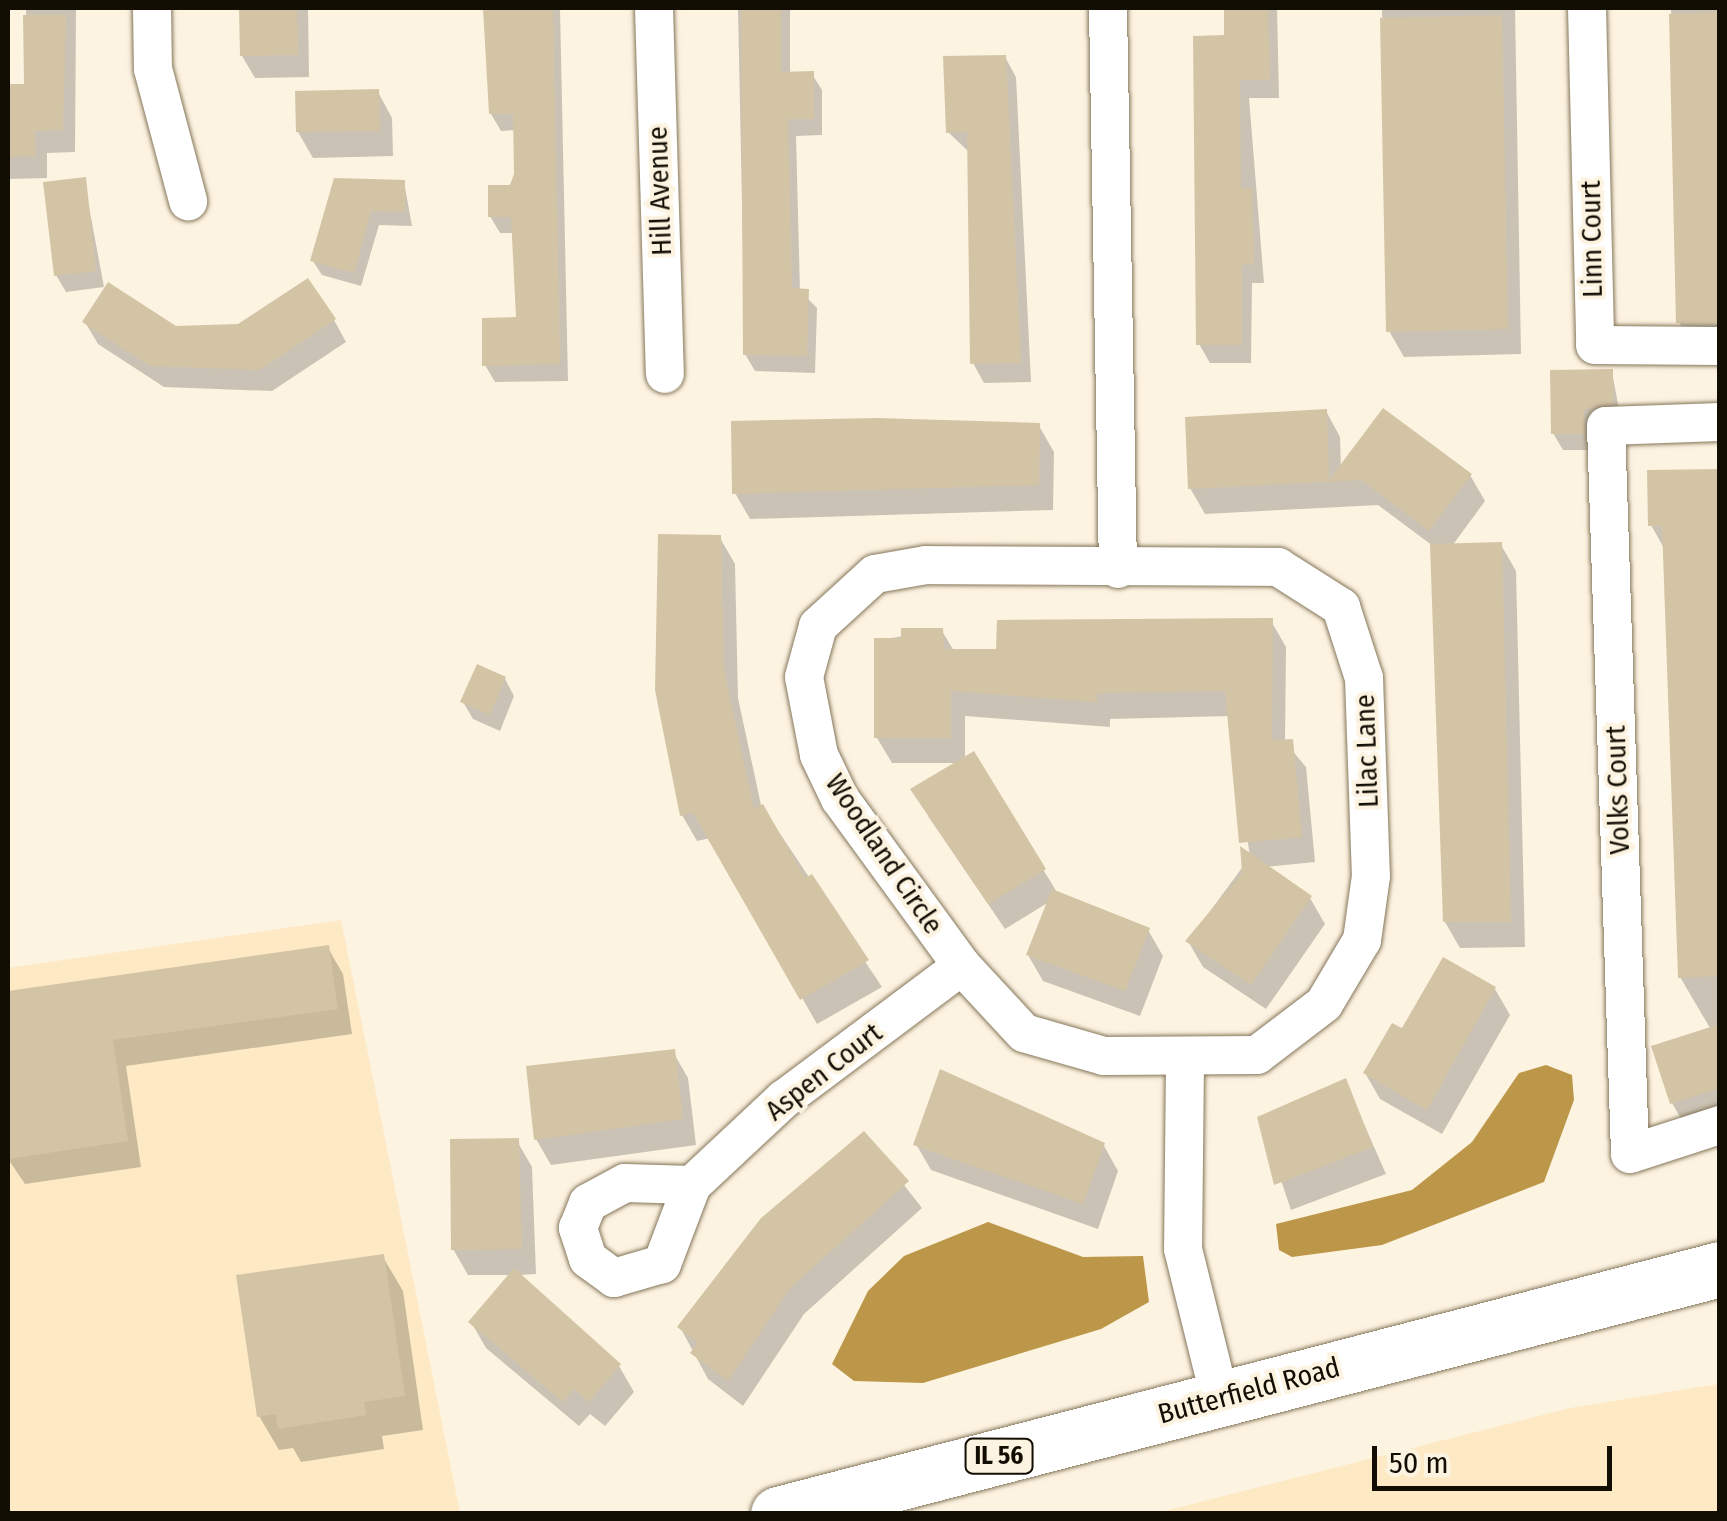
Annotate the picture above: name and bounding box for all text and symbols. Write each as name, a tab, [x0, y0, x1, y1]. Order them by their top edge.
street label: Hill Avenue	[641, 126, 679, 256]
street label: Linn Court	[1574, 180, 1610, 298]
street label: Lilac Lane	[1348, 694, 1386, 808]
street label: Volks Court	[1599, 725, 1637, 855]
street label: Woodland Circle	[818, 768, 950, 940]
street label: Aspen Court	[759, 1016, 889, 1128]
street label: Butterfield Road	[1154, 1351, 1344, 1431]
scale bar	[1377, 1426, 1617, 1488]
road number: IL 56	[964, 1436, 1034, 1476]
text: 50 m	[1389, 1445, 1449, 1481]

